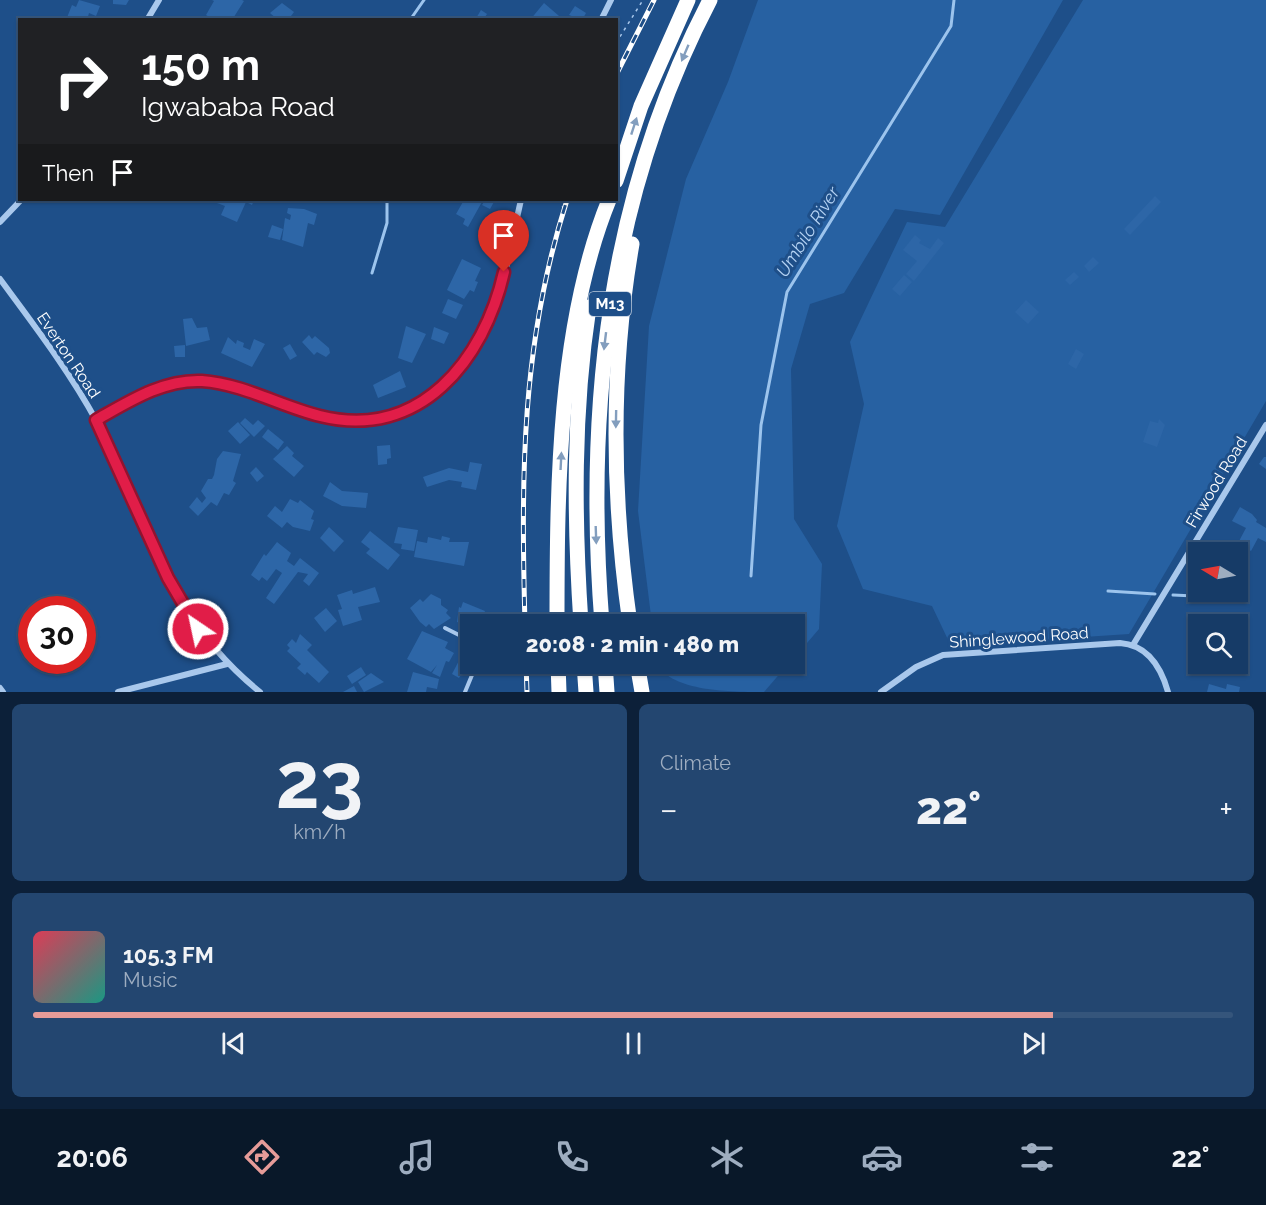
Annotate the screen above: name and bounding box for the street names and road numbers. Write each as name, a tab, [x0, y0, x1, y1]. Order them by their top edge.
road number: M13	[589, 292, 631, 316]
street label: Everton Road	[33, 309, 104, 402]
street label: Firwood Road	[1182, 433, 1251, 531]
street label: Shinglewood Road	[949, 623, 1089, 652]

